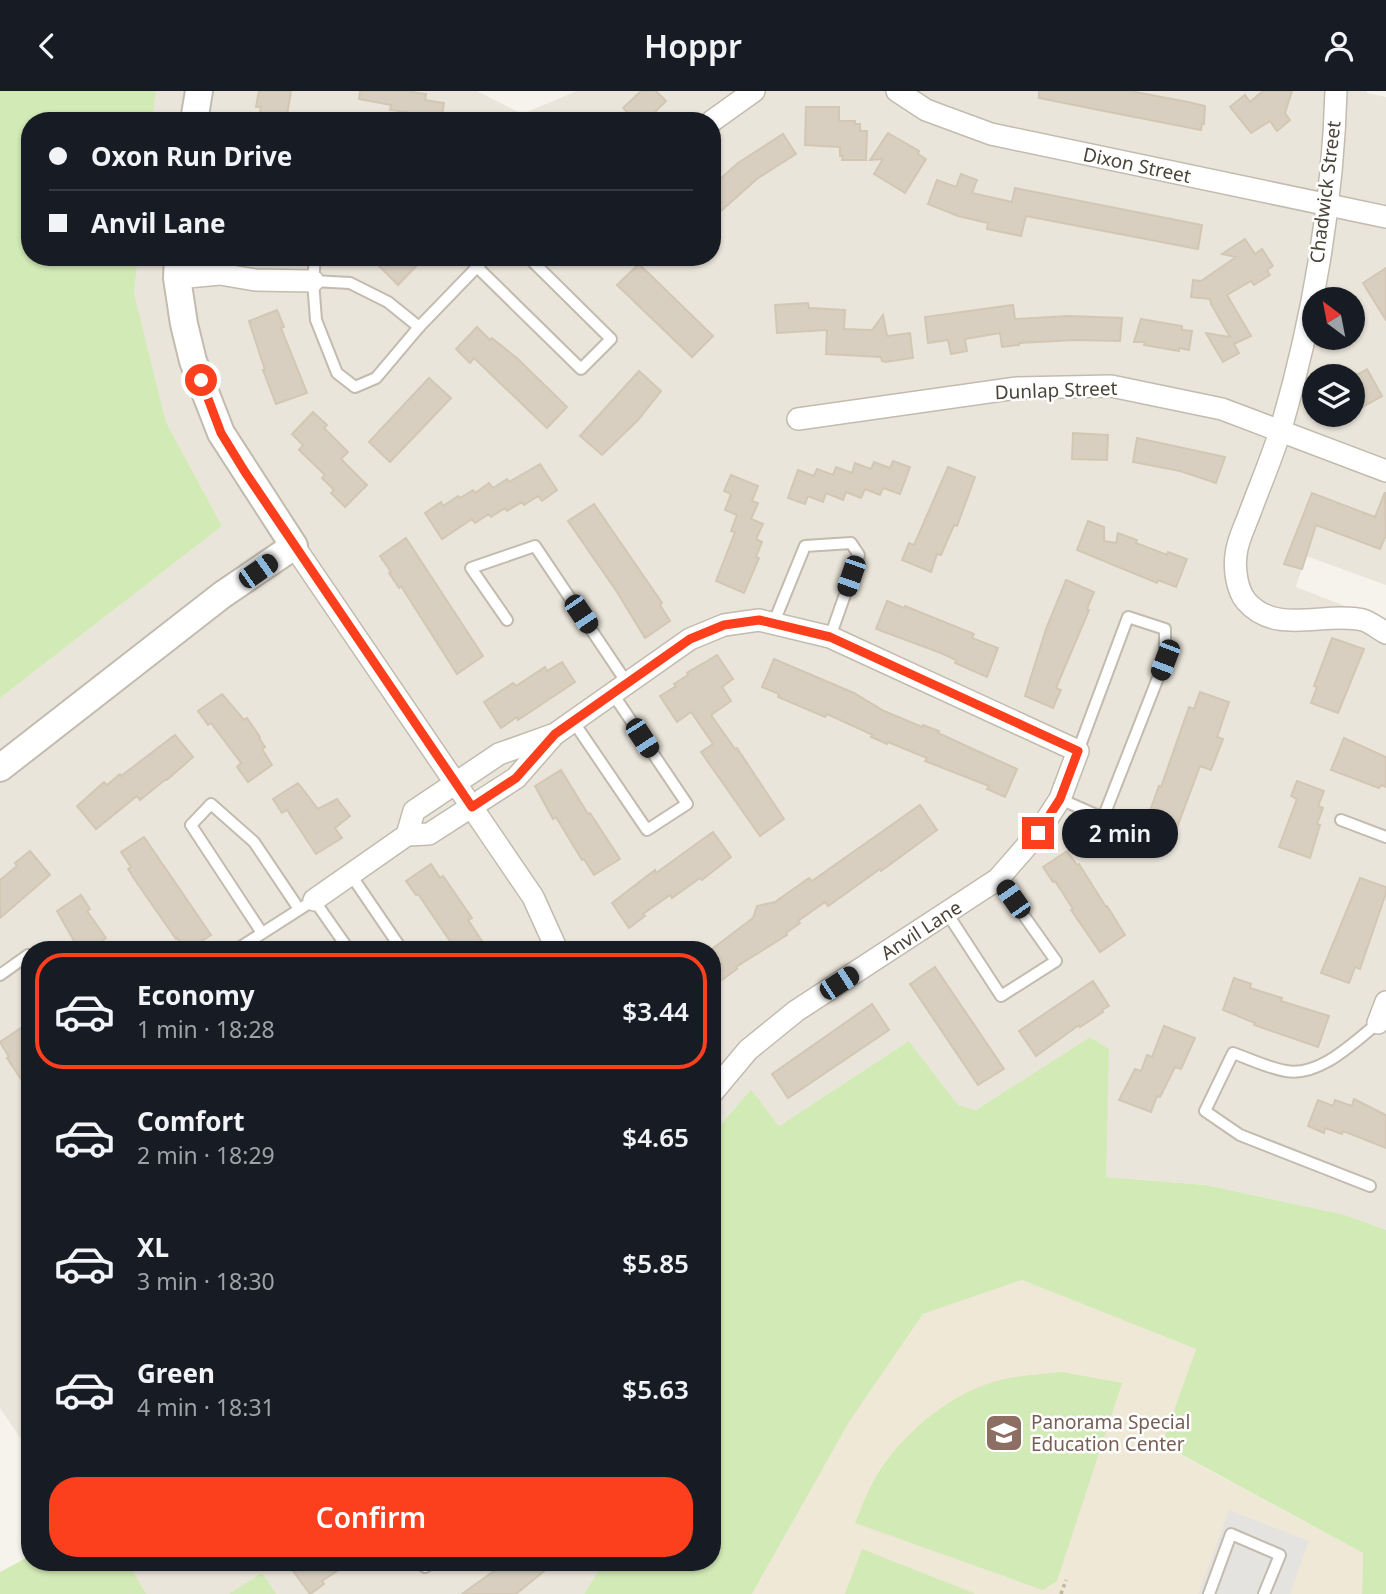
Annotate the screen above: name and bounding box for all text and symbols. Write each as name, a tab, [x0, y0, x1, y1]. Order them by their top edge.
text: Hoppr	[644, 24, 742, 67]
icon: back	[28, 27, 66, 65]
icon: person	[1320, 27, 1358, 65]
street label: Chadwick Street	[1303, 119, 1347, 265]
text: Oxon Run Drive	[91, 138, 292, 174]
street label: Dixon Street	[1081, 141, 1193, 189]
text: Anvil Lane	[91, 205, 226, 241]
north arrow	[1302, 287, 1365, 350]
map controls	[1302, 287, 1365, 427]
route start	[185, 364, 217, 396]
button: layers	[1302, 364, 1365, 427]
street label: Dunlap Street	[994, 375, 1118, 405]
car	[235, 550, 282, 592]
car	[835, 553, 868, 599]
car	[561, 591, 602, 637]
car	[1148, 637, 1183, 683]
car	[622, 715, 663, 761]
callout: 2 min	[1062, 809, 1178, 857]
route end	[1022, 817, 1054, 849]
text: 2 min	[1089, 817, 1151, 849]
car	[993, 876, 1034, 922]
street label: Anvil Lane	[876, 894, 966, 966]
car	[816, 963, 863, 1003]
text: Economy	[137, 977, 255, 1013]
icon: car	[53, 980, 116, 1043]
text: $3.44	[622, 993, 689, 1029]
text: 1 min · 18:28	[137, 1013, 275, 1045]
text: Comfort	[137, 1103, 245, 1139]
icon: car	[53, 1106, 116, 1169]
text: $4.65	[622, 1119, 689, 1155]
text: 2 min · 18:29	[137, 1139, 275, 1171]
text: XL	[137, 1229, 169, 1265]
icon: car	[53, 1232, 116, 1295]
text: $5.85	[622, 1245, 689, 1281]
text: 3 min · 18:30	[137, 1265, 275, 1297]
text: Green	[137, 1355, 215, 1391]
icon: car	[53, 1358, 116, 1421]
text: $5.63	[622, 1371, 689, 1407]
text: 4 min · 18:31	[137, 1391, 275, 1423]
place label: Panorama Special Education Center	[1031, 1409, 1190, 1457]
school or university icon: Panorama Special Education Center	[983, 1412, 1025, 1454]
button: Confirm	[49, 1477, 693, 1557]

